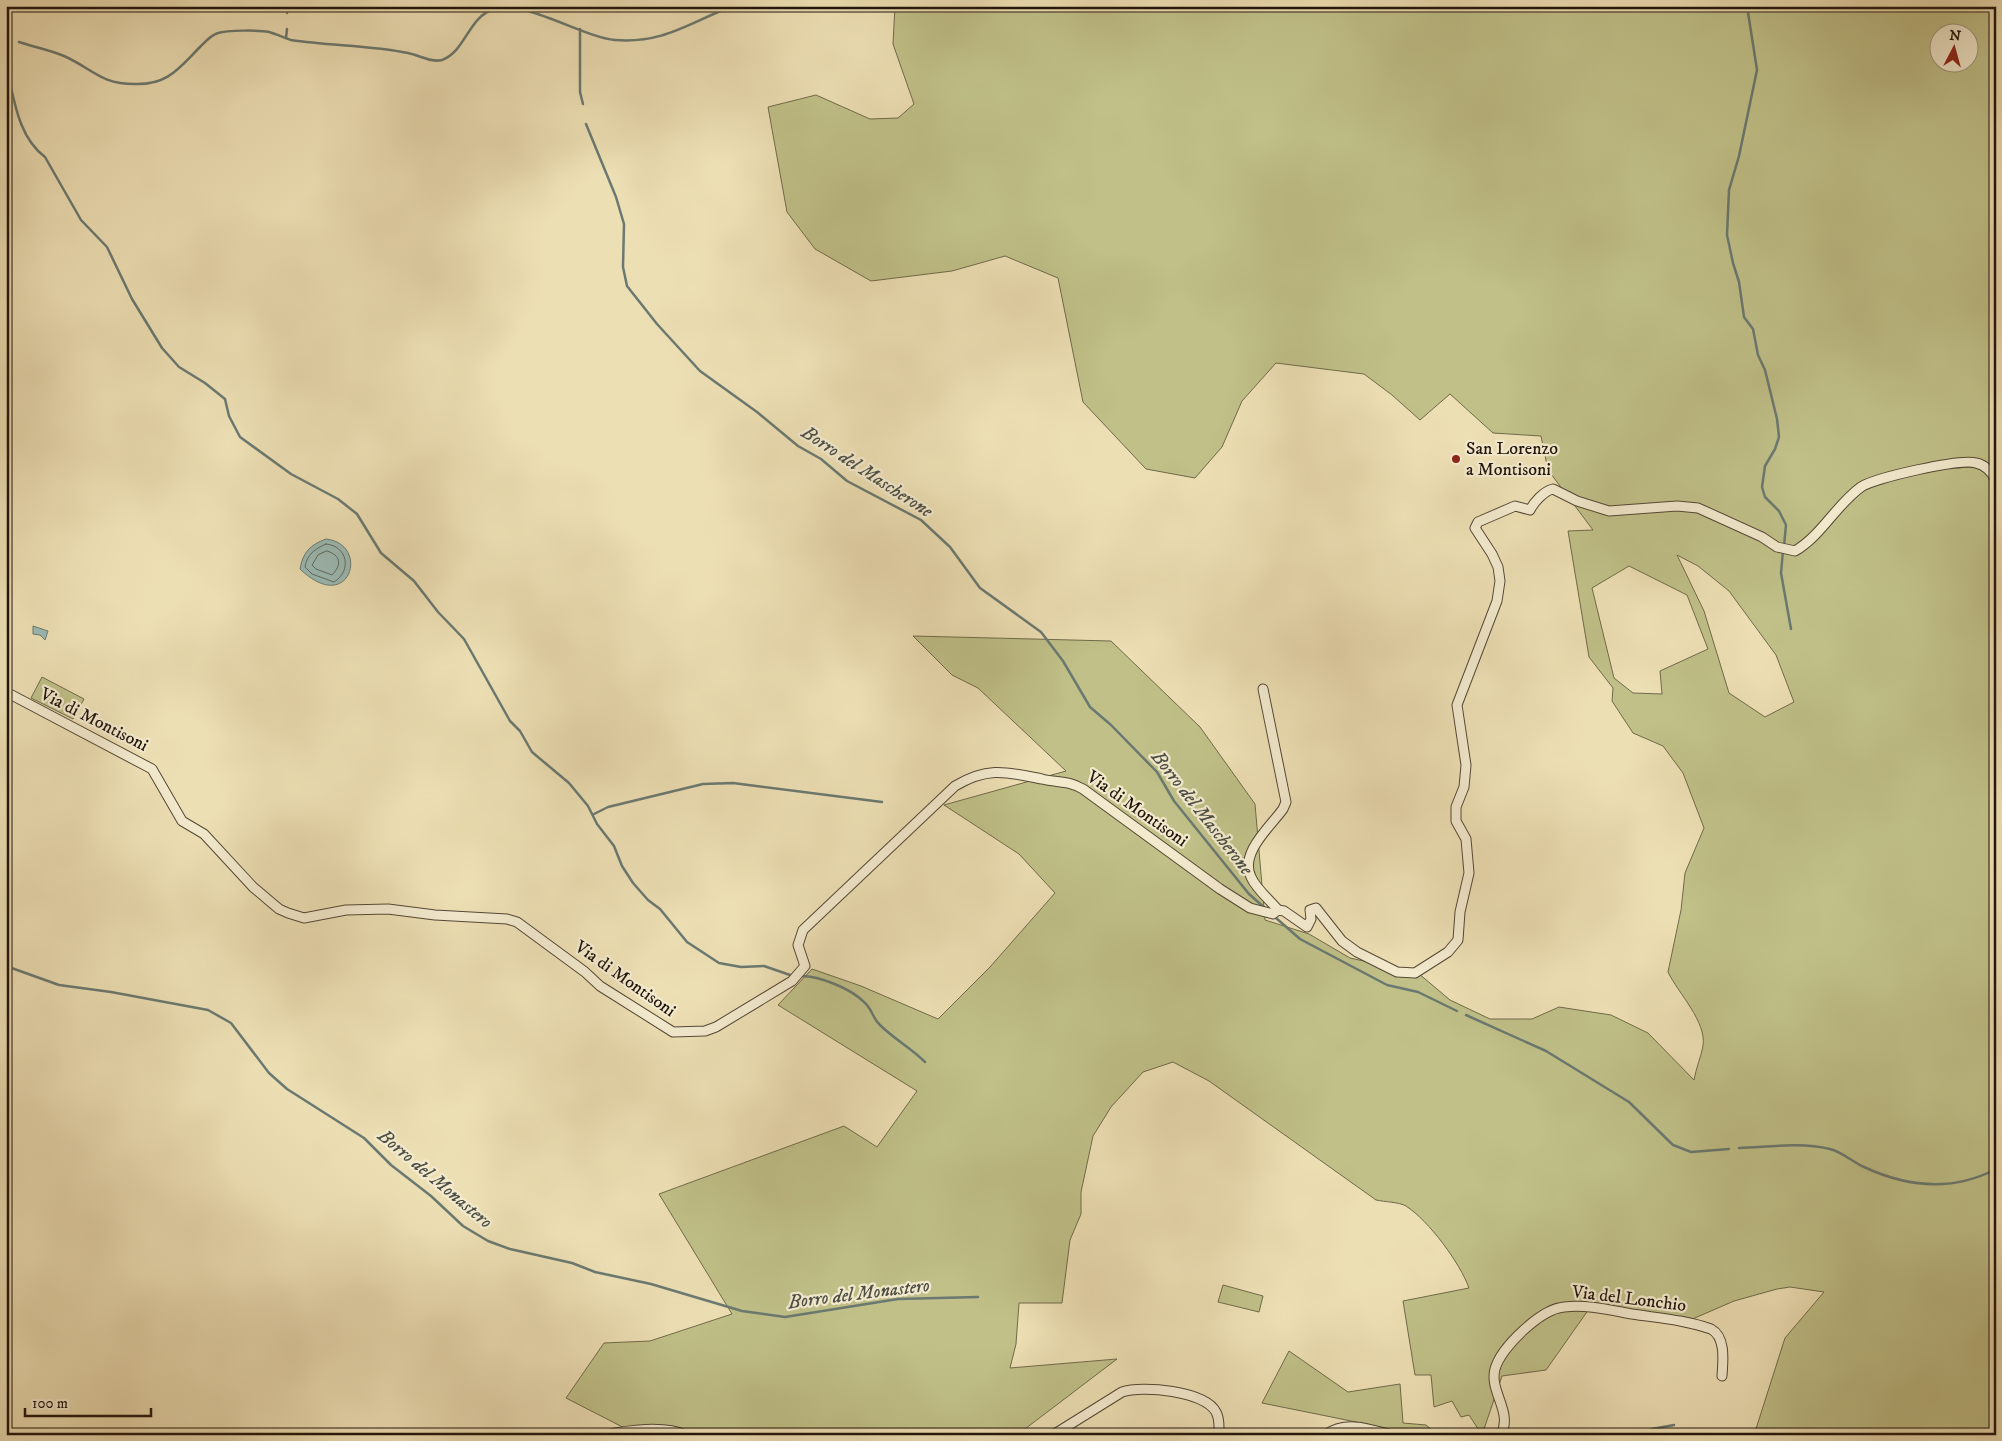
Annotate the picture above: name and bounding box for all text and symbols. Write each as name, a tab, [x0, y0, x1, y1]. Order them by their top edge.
north arrow	[1930, 22, 1980, 72]
text: N	[1949, 27, 1962, 46]
water label: Borro del Mascherone	[796, 421, 937, 523]
place label: San Lorenzo a Montisoni	[1466, 438, 1558, 481]
marker: San Lorenzo a Montisoni	[1450, 453, 1462, 465]
street label: Via di Montisoni	[35, 683, 152, 757]
water label: Borro del Mascherone	[1146, 745, 1258, 880]
street label: Via di Montisoni	[1081, 765, 1192, 852]
street label: Via di Montisoni	[569, 935, 680, 1022]
water label: Borro del Monastero	[372, 1124, 497, 1234]
water label: Borro del Monastero	[786, 1274, 931, 1314]
street label: Via del Lonchio	[1570, 1281, 1688, 1317]
scale bar	[25, 1386, 151, 1418]
text: 100 m	[32, 1394, 68, 1413]

